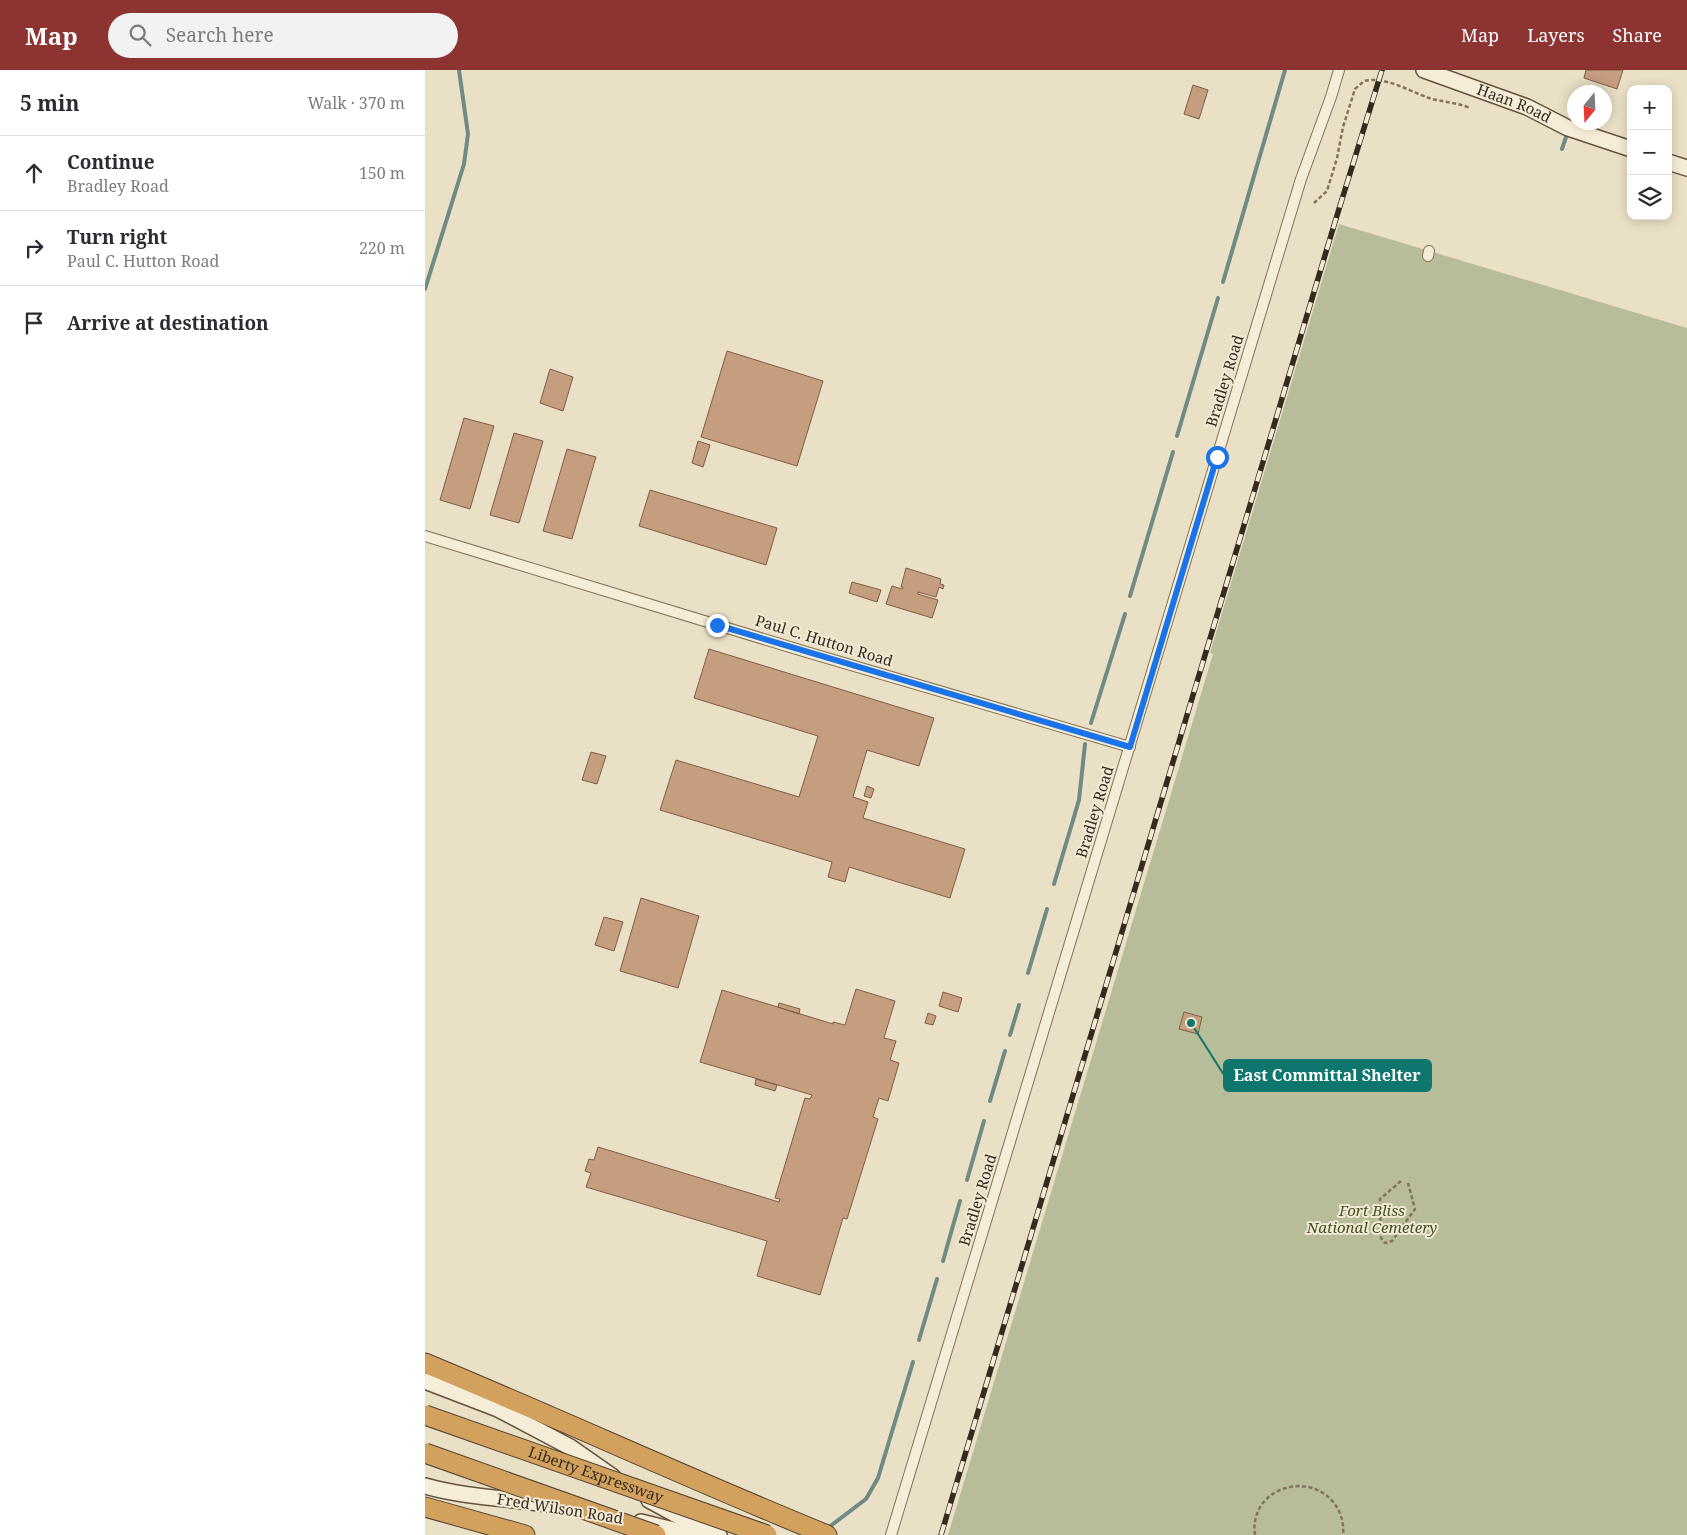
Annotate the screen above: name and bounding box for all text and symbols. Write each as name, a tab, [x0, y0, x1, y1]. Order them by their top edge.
search box	[108, 13, 458, 58]
text: Map	[25, 19, 78, 52]
icon: search	[126, 21, 154, 49]
text: Search here	[166, 22, 274, 48]
text: Map	[1461, 23, 1499, 47]
text: Layers	[1527, 23, 1585, 47]
text: Share	[1613, 23, 1662, 47]
street label: Haan Road	[1474, 79, 1555, 127]
north arrow	[1567, 85, 1612, 130]
map controls	[1627, 85, 1672, 220]
button: +	[1627, 85, 1672, 130]
text: 5 min	[20, 89, 79, 117]
text: Walk · 370 m	[308, 92, 405, 114]
button: −	[1627, 130, 1672, 175]
text: Continue	[67, 149, 155, 175]
icon: ahead	[20, 159, 48, 187]
text: 150 m	[359, 162, 405, 184]
text: Bradley Road	[67, 175, 169, 197]
button: layers	[1627, 175, 1672, 220]
text: Turn right	[67, 224, 167, 250]
icon: right	[20, 234, 48, 262]
text: 220 m	[359, 237, 405, 259]
text: Paul C. Hutton Road	[67, 250, 219, 272]
icon: arrive	[20, 309, 48, 337]
text: Arrive at destination	[67, 310, 269, 336]
street label: Bradley Road	[1201, 332, 1248, 429]
route start	[1206, 446, 1229, 469]
street label: Paul C. Hutton Road	[753, 610, 896, 670]
route end	[706, 614, 729, 637]
street label: Bradley Road	[1071, 763, 1118, 860]
callout: East Committal Shelter	[1224, 1060, 1431, 1091]
text: East Committal Shelter	[1233, 1064, 1421, 1086]
street label: Bradley Road	[954, 1151, 1001, 1248]
park label: Fort Bliss National Cemetery	[1306, 1200, 1437, 1237]
street label: Liberty Expressway	[526, 1441, 667, 1507]
street label: Fred Wilson Road	[496, 1488, 625, 1528]

